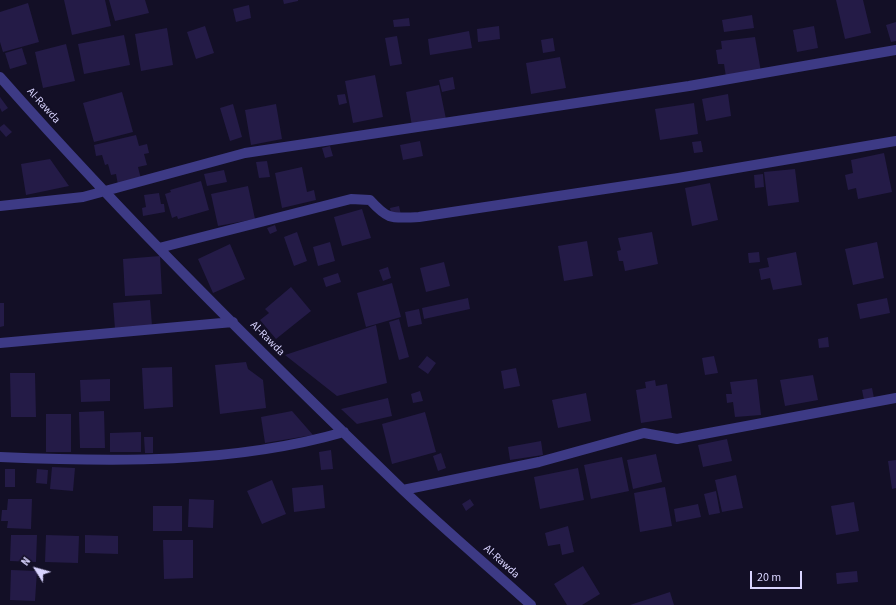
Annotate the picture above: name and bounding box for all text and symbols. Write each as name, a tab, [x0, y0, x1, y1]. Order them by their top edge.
street label: Al-Rawda	[24, 85, 62, 127]
street label: Al-Rawda	[247, 319, 287, 359]
street label: Al-Rawda	[480, 543, 522, 581]
north arrow	[16, 549, 56, 589]
text: N	[18, 554, 34, 569]
scale bar	[752, 563, 804, 589]
text: 20 m	[757, 569, 781, 586]

